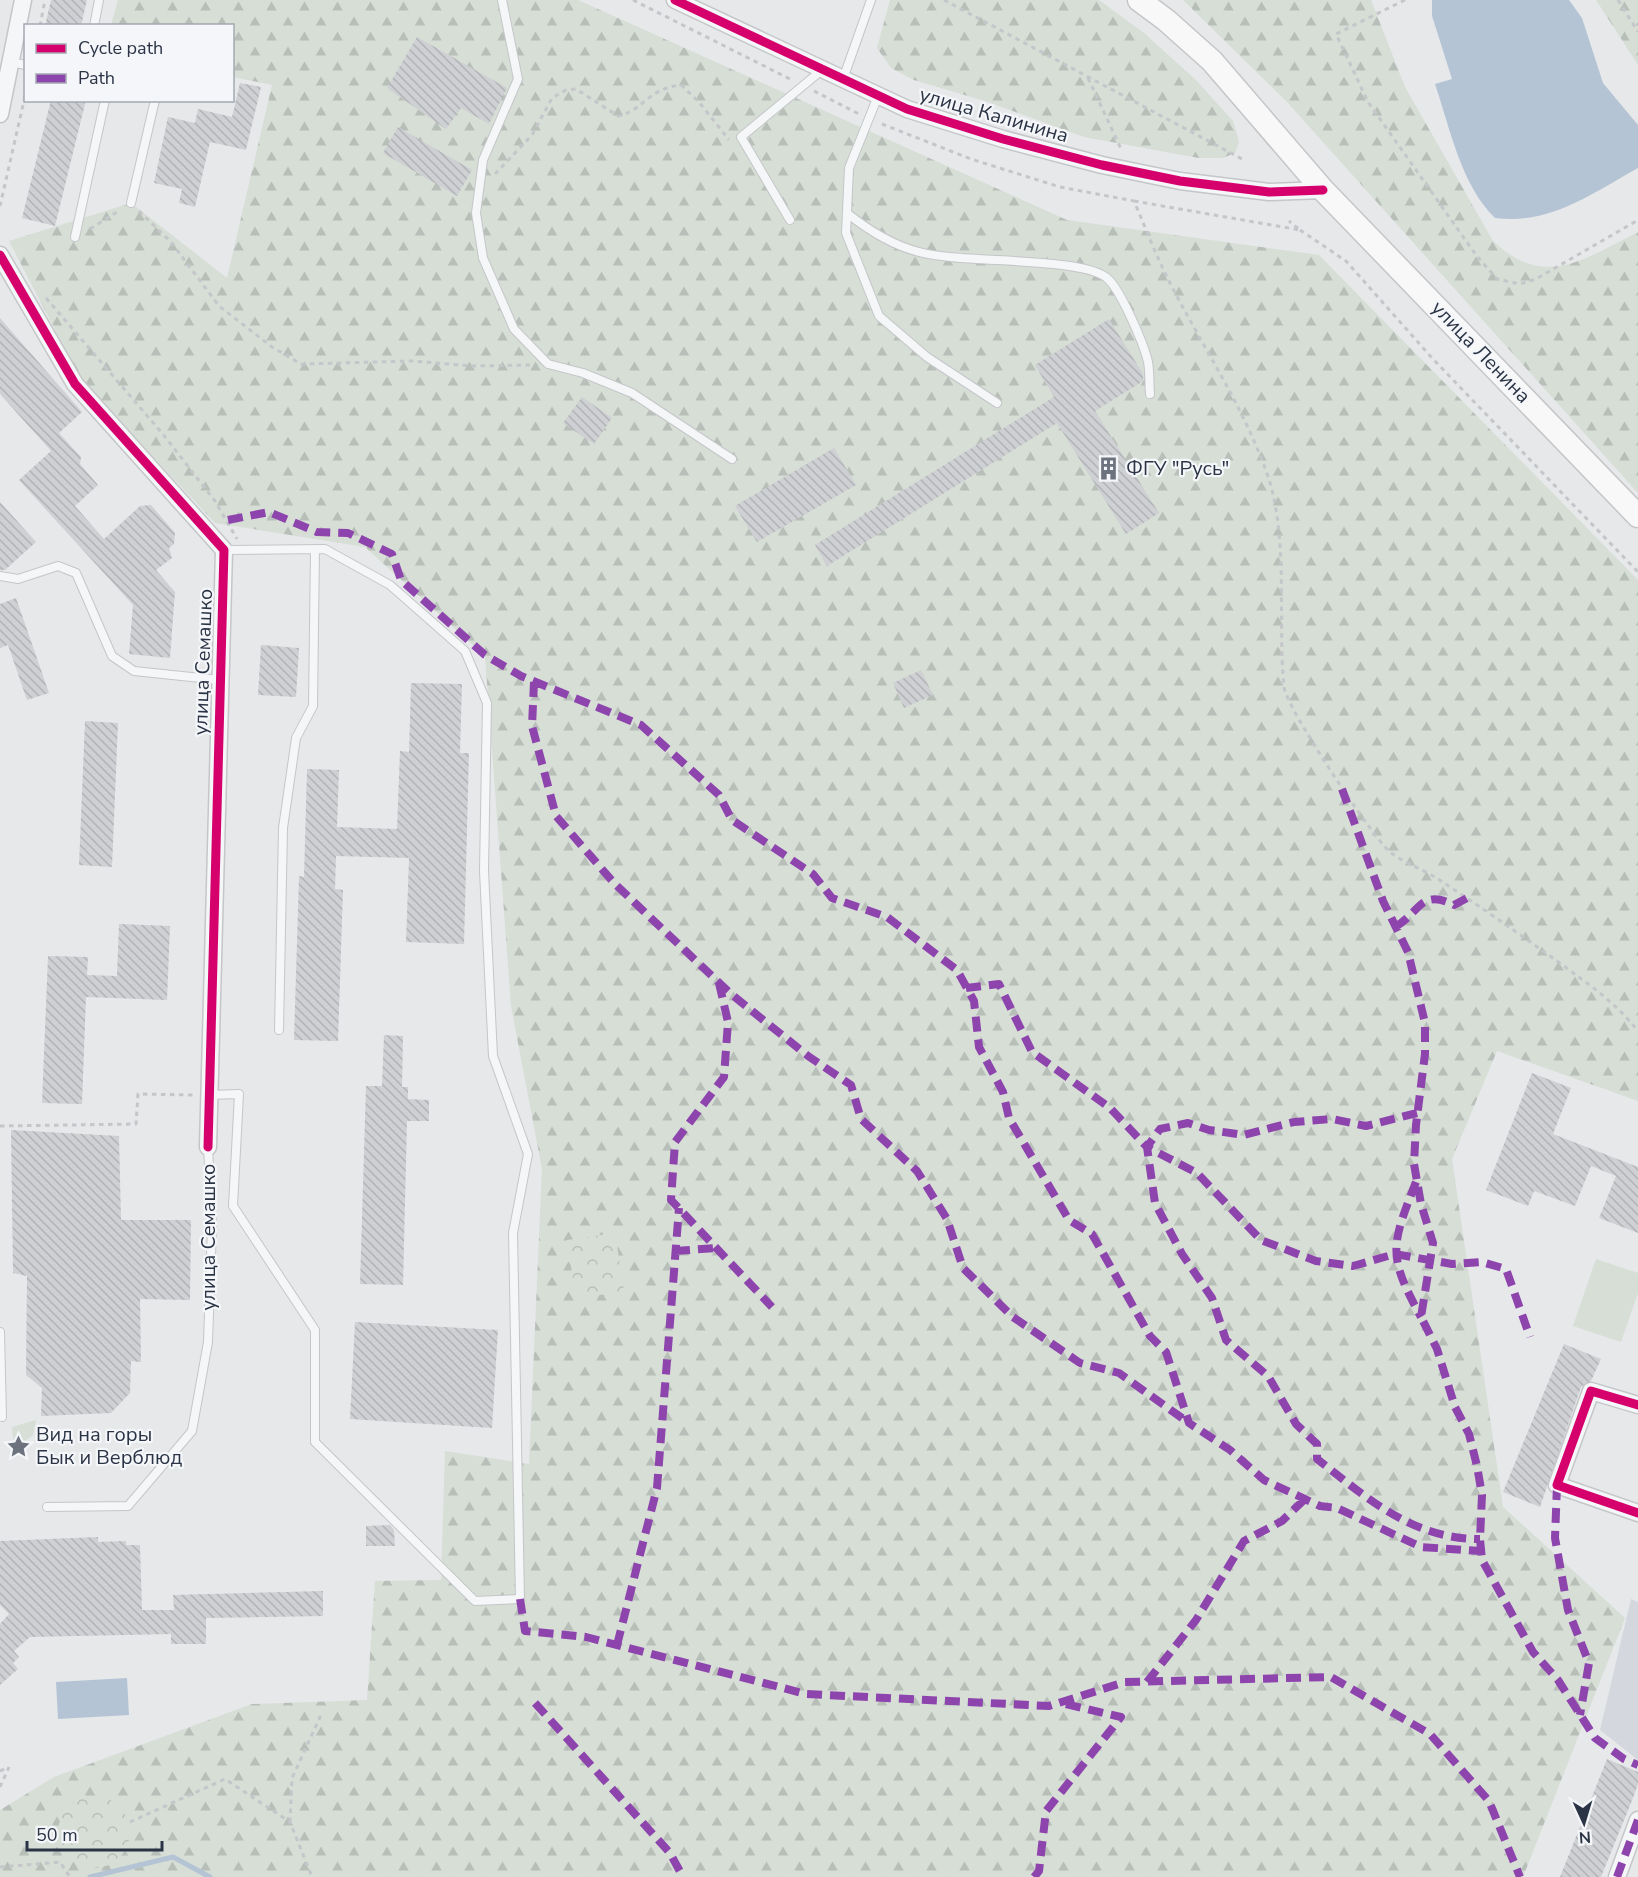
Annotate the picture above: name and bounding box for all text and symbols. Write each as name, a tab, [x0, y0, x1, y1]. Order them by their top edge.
legend	[24, 24, 234, 102]
text: Cycle path	[78, 36, 163, 60]
text: Path	[78, 66, 115, 90]
street label: улица Калинина	[916, 81, 1072, 149]
street label: улица Ленина	[1425, 295, 1537, 409]
building icon: ФГУ "Русь"	[1095, 455, 1121, 481]
place label: ФГУ "Русь"	[1126, 455, 1229, 482]
street label: улица Семашко	[187, 588, 219, 736]
street label: улица Семашко	[195, 1164, 222, 1310]
place label: Вид на горы Бык и Верблюд	[36, 1421, 182, 1471]
place icon: Вид на горы Бык и Верблюд	[5, 1433, 31, 1459]
north arrow	[1554, 1793, 1614, 1853]
scale bar	[27, 1814, 162, 1852]
text: 50 m	[36, 1823, 78, 1847]
text: N	[1578, 1826, 1592, 1848]

